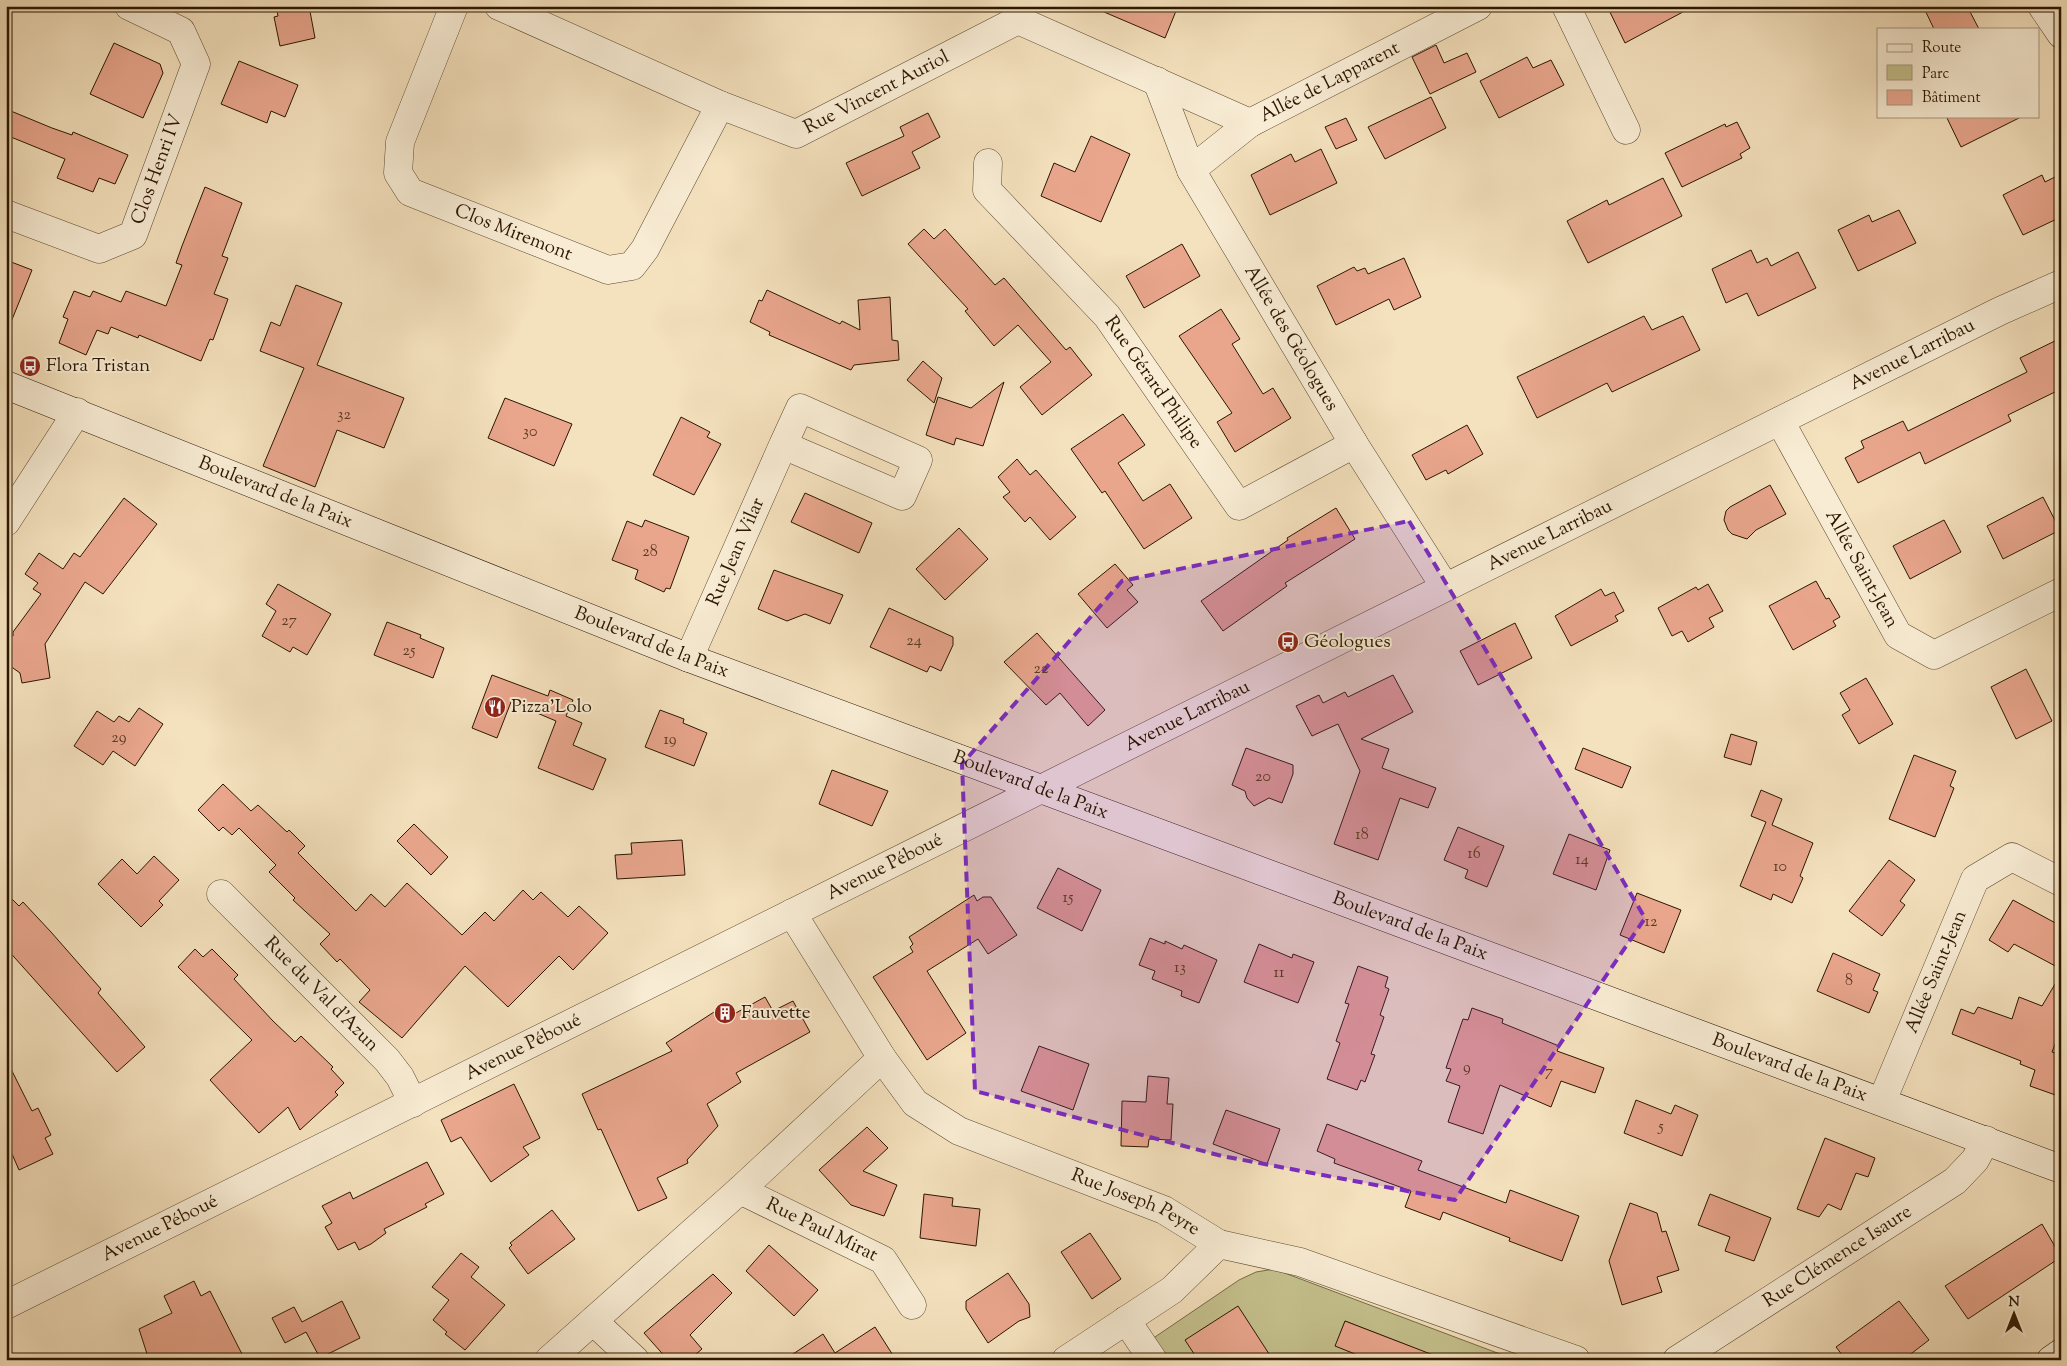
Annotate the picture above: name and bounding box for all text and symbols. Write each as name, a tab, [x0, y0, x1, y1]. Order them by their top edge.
legend	[1877, 28, 2040, 118]
street label: Allée de Lapparent	[1255, 35, 1405, 129]
text: Route	[1922, 38, 1961, 59]
street label: Rue Vincent Auriol	[799, 44, 954, 141]
text: Parc	[1922, 64, 1950, 85]
text: Bâtiment	[1922, 88, 1981, 109]
street label: Clos Henri IV	[125, 111, 190, 228]
street label: Clos Miremont	[450, 197, 577, 268]
street label: Allée des Géologues	[1237, 260, 1345, 416]
street label: Rue Gérard Philipe	[1098, 311, 1209, 454]
street label: Avenue Larribau	[1845, 312, 1980, 397]
place label: Flora Tristan	[46, 353, 150, 380]
bus stop icon: Flora Tristan	[18, 354, 42, 378]
house number: 32	[337, 404, 351, 427]
house number: 30	[523, 421, 537, 444]
street label: Boulevard de la Paix	[194, 450, 356, 536]
street label: Rue Jean Vilar	[700, 493, 772, 610]
street label: Avenue Larribau	[1483, 493, 1617, 578]
street label: Allée Saint-Jean	[1818, 505, 1905, 633]
house number: 28	[642, 541, 658, 564]
street label: Boulevard de la Paix	[570, 600, 733, 685]
house number: 27	[281, 610, 297, 633]
place label: Géologues	[1304, 629, 1391, 656]
house number: 24	[906, 630, 922, 653]
bus stop icon: Géologues	[1276, 630, 1300, 654]
house number: 25	[403, 640, 416, 663]
house number: 22	[1034, 658, 1049, 681]
street label: Avenue Larribau	[1120, 673, 1255, 759]
place label: Pizza'Lolo	[511, 694, 592, 721]
restaurant icon: Pizza'Lolo	[483, 695, 507, 719]
house number: 29	[111, 727, 127, 750]
house number: 19	[663, 729, 677, 752]
street label: Boulevard de la Paix	[949, 744, 1112, 826]
house number: 20	[1255, 766, 1271, 789]
house number: 18	[1355, 824, 1369, 847]
street label: Avenue Péboué	[822, 826, 948, 907]
house number: 16	[1467, 843, 1481, 866]
house number: 14	[1575, 849, 1589, 872]
house number: 10	[1773, 856, 1787, 879]
street label: Boulevard de la Paix	[1328, 885, 1492, 968]
house number: 15	[1063, 887, 1074, 910]
street label: Allée Saint-Jean	[1898, 906, 1974, 1038]
house number: 12	[1645, 911, 1658, 934]
street label: Rue du Val d'Azun	[258, 931, 385, 1058]
house number: 13	[1174, 957, 1186, 980]
house number: 11	[1274, 962, 1285, 985]
house number: 8	[1845, 970, 1853, 993]
place label: Fauvette	[741, 1000, 811, 1027]
building icon: Fauvette	[713, 1001, 737, 1025]
street label: Avenue Péboué	[461, 1007, 586, 1087]
street label: Boulevard de la Paix	[1708, 1027, 1871, 1109]
house number: 9	[1463, 1057, 1471, 1080]
house number: 7	[1545, 1061, 1553, 1084]
house number: 5	[1657, 1116, 1664, 1139]
street label: Rue Joseph Peyre	[1067, 1162, 1205, 1243]
street label: Avenue Péboué	[97, 1188, 223, 1269]
street label: Rue Paul Mirat	[761, 1191, 883, 1269]
street label: Rue Clémence Isaure	[1758, 1199, 1917, 1315]
north arrow	[1990, 1288, 2040, 1338]
text: N	[2008, 1293, 2020, 1313]

